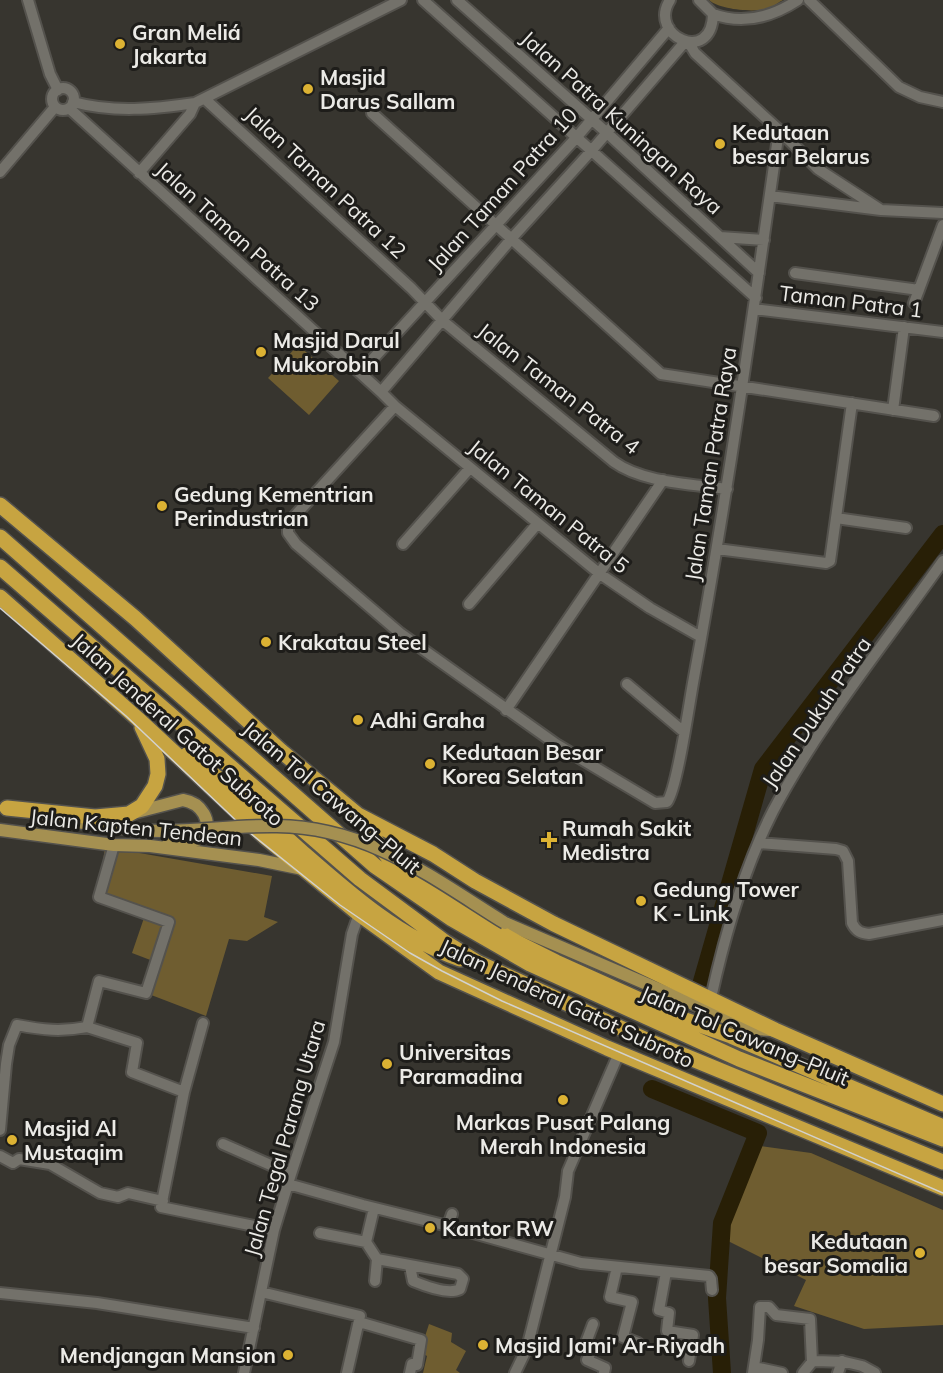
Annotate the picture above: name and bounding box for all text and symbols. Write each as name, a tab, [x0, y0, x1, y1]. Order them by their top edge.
place label: Gran Meliá Jakarta	[132, 19, 241, 69]
street label: Jalan Patra Kuningan Raya	[516, 25, 728, 219]
marker: Gran Meliá Jakarta	[113, 37, 127, 51]
place label: Masjid Darus Sallam	[320, 64, 456, 114]
marker: Masjid Darus Sallam	[301, 82, 315, 96]
street label: Jalan Taman Patra 12	[240, 100, 412, 264]
street label: Jalan Taman Patra 10	[422, 102, 582, 276]
place label: Kedutaan besar Belarus	[732, 119, 870, 169]
marker: Kedutaan besar Belarus	[713, 137, 727, 151]
street label: Jalan Taman Patra 13	[151, 156, 325, 316]
street label: Taman Patra 1	[778, 279, 924, 323]
street label: Jalan Taman Patra 4	[473, 317, 646, 460]
place label: Masjid Darul Mukorobin	[273, 327, 400, 377]
marker: Masjid Darul Mukorobin	[254, 345, 268, 359]
street label: Jalan Taman Patra Raya	[679, 345, 741, 583]
street label: Jalan Taman Patra 5	[464, 433, 634, 579]
place label: Gedung Kementrian Perindustrian	[174, 481, 374, 531]
marker: Gedung Kementrian Perindustrian	[155, 499, 169, 513]
street label: Jalan Jenderal Gatot Subroto	[67, 627, 289, 831]
place label: Krakatau Steel	[278, 629, 427, 655]
street label: Jalan Dukuh Patra	[756, 632, 876, 792]
marker: Krakatau Steel	[259, 635, 273, 649]
place label: Adhi Graha	[370, 707, 485, 733]
marker: Adhi Graha	[351, 713, 365, 727]
street label: Jalan Tol Cawang–Pluit	[238, 715, 426, 879]
place label: Kedutaan Besar Korea Selatan	[442, 739, 604, 789]
marker: Kedutaan Besar Korea Selatan	[423, 757, 437, 771]
street label: Jalan Kapten Tendean	[28, 803, 244, 851]
place label: Rumah Sakit Medistra	[562, 815, 691, 865]
marker: Rumah Sakit Medistra	[540, 831, 558, 849]
place label: Gedung Tower K - Link	[653, 876, 799, 926]
marker: Gedung Tower K - Link	[634, 894, 648, 908]
street label: Jalan Jenderal Gatot Subroto	[436, 933, 698, 1073]
street label: Jalan Tol Cawang–Pluit	[637, 979, 853, 1091]
street label: Jalan Tegal Parang Utara	[238, 1017, 330, 1259]
place label: Universitas Paramadina	[399, 1039, 523, 1089]
marker: Universitas Paramadina	[380, 1057, 394, 1071]
marker: Markas Pusat Palang Merah Indonesia	[556, 1093, 570, 1107]
place label: Markas Pusat Palang Merah Indonesia	[456, 1109, 670, 1159]
place label: Masjid Al Mustaqim	[24, 1115, 124, 1165]
marker: Masjid Al Mustaqim	[5, 1133, 19, 1147]
place label: Kantor RW	[442, 1215, 554, 1241]
marker: Kantor RW	[423, 1221, 437, 1235]
place label: Kedutaan besar Somalia	[764, 1228, 908, 1278]
marker: Kedutaan besar Somalia	[913, 1246, 927, 1260]
place label: Masjid Jami' Ar-Riyadh	[495, 1332, 725, 1358]
marker: Masjid Jami' Ar-Riyadh	[476, 1338, 490, 1352]
place label: Mendjangan Mansion	[60, 1342, 276, 1368]
marker: Mendjangan Mansion	[281, 1348, 295, 1362]

